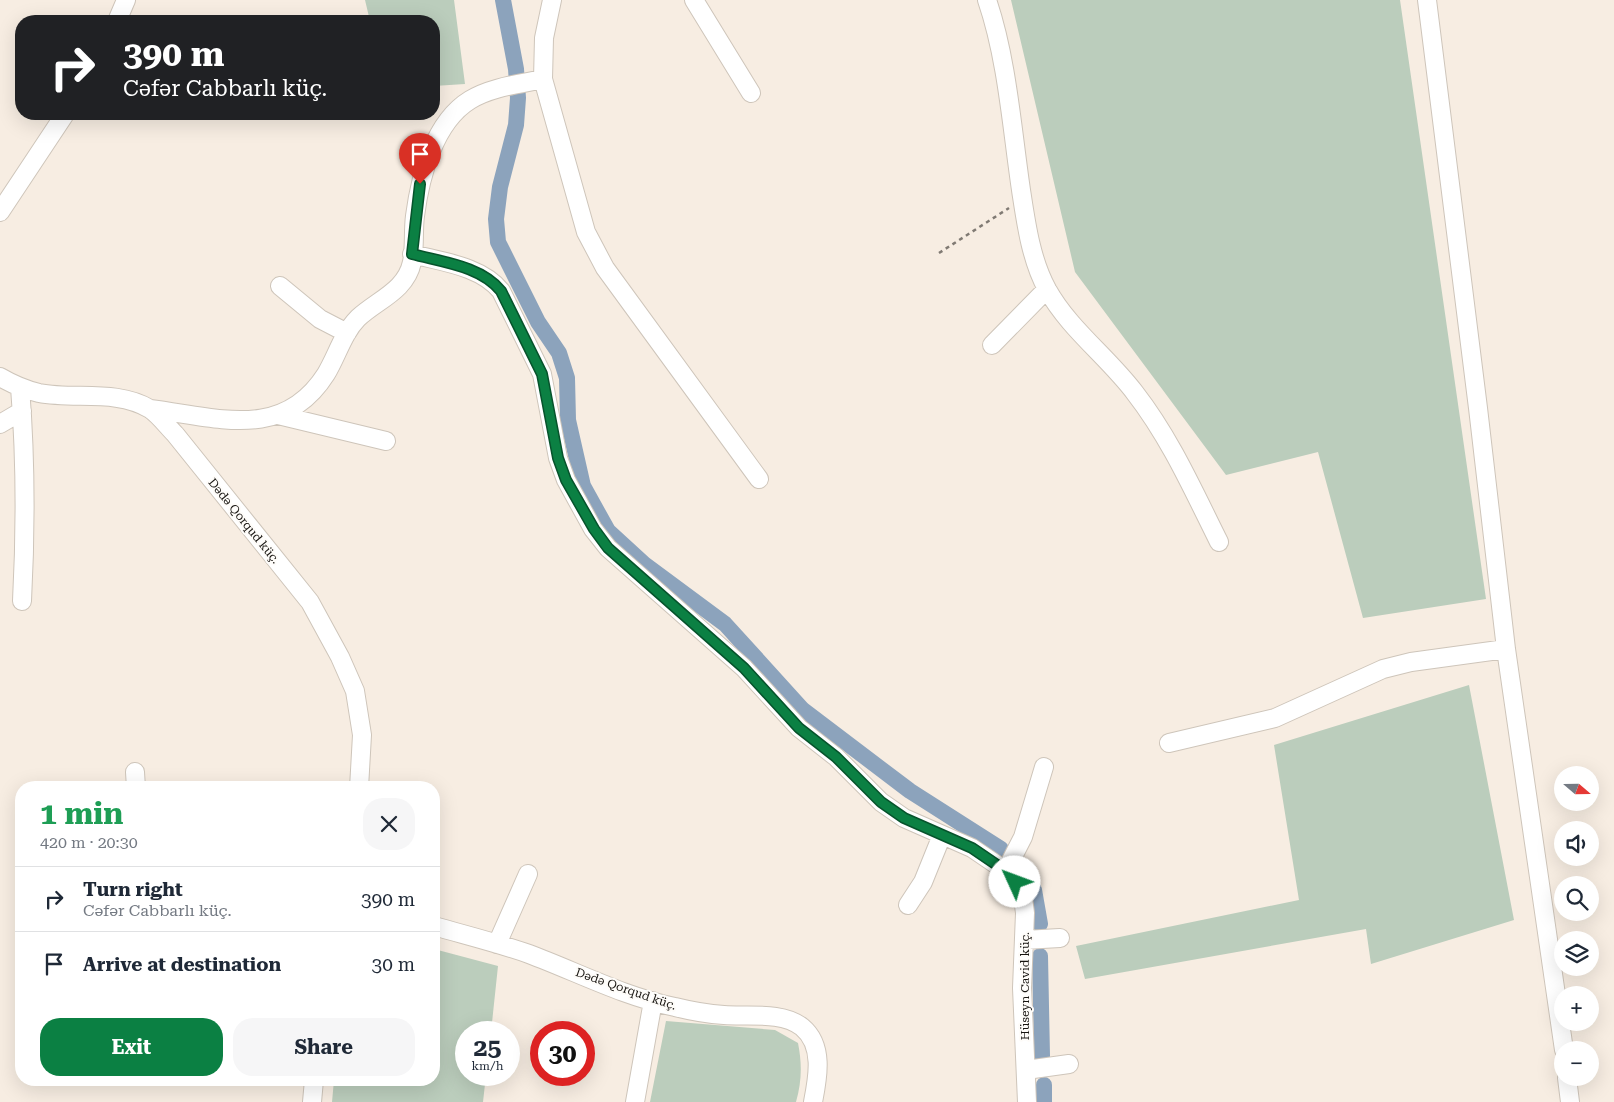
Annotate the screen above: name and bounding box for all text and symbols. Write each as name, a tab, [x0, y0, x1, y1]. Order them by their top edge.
text: 390 m	[123, 34, 224, 75]
icon: right	[40, 35, 105, 100]
text: Cəfər Cabbarlı küç.	[123, 76, 327, 101]
pin	[399, 133, 441, 184]
icon: arrive	[406, 140, 434, 168]
street label: Dədə Qorqud küç.	[205, 476, 283, 566]
north arrow	[1554, 766, 1599, 811]
map controls	[1554, 766, 1599, 1086]
text: 1 min	[40, 796, 123, 831]
button: close	[363, 798, 415, 850]
button: sound	[1554, 821, 1599, 866]
text: 420 m · 20:30	[40, 833, 138, 852]
position arrow	[988, 855, 1040, 907]
button: search	[1554, 876, 1599, 921]
text: Turn right	[83, 878, 183, 901]
icon: right	[40, 885, 68, 913]
text: 390 m	[361, 888, 415, 911]
text: Cəfər Cabbarlı küç.	[83, 901, 232, 920]
button: layers	[1554, 931, 1599, 976]
street label: Hüseyn Cavid küç.	[1018, 932, 1032, 1040]
icon: arrive	[40, 950, 68, 978]
text: Arrive at destination	[83, 953, 281, 976]
text: 30 m	[372, 953, 415, 976]
street label: Dədə Qorqud küç.	[574, 965, 678, 1013]
button: +	[1554, 986, 1599, 1031]
button: Exit	[40, 1018, 223, 1076]
button: Share	[233, 1018, 415, 1076]
speed limit sign: 30	[530, 1021, 595, 1086]
text: 25	[473, 1033, 502, 1062]
button: −	[1554, 1041, 1599, 1086]
text: km/h	[471, 1059, 504, 1073]

